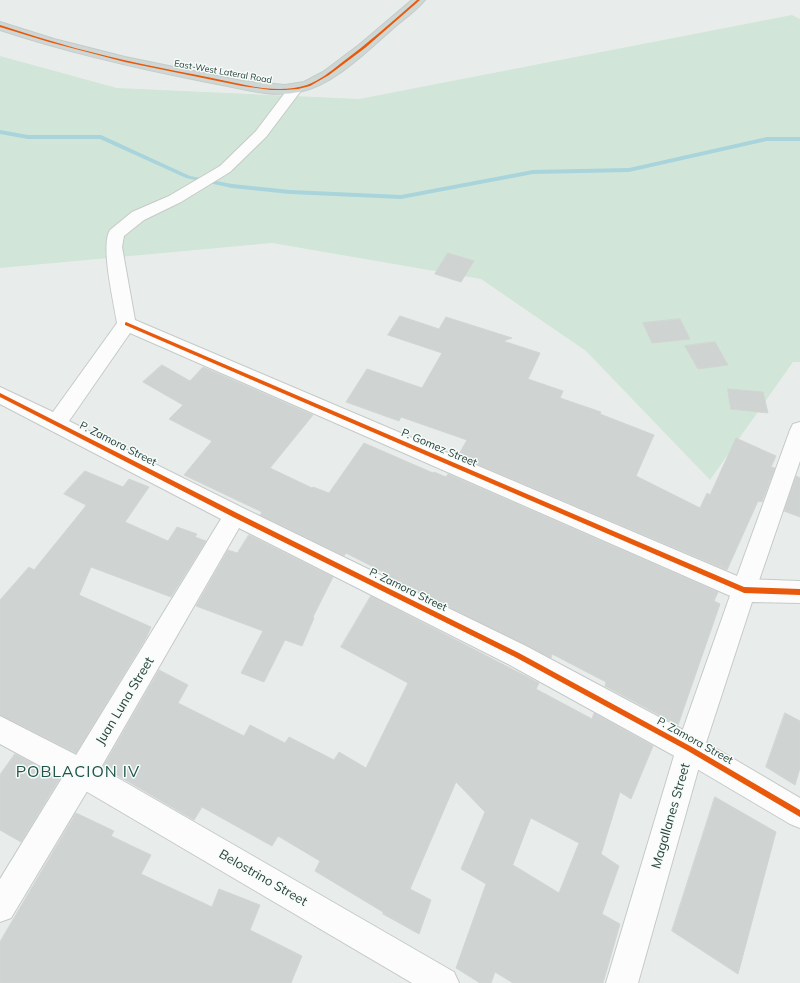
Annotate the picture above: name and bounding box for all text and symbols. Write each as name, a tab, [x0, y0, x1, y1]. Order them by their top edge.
street label: East-West Lateral Road	[173, 58, 273, 86]
street label: P. Zamora Street	[77, 419, 159, 469]
street label: P. Gomez Street	[399, 426, 479, 470]
street label: P. Zamora Street	[367, 565, 449, 615]
street label: Juan Luna Street	[93, 654, 157, 748]
street label: P. Zamora Street	[655, 715, 735, 767]
street label: Magallanes Street	[648, 761, 694, 871]
district label: POBLACION IV	[16, 762, 140, 782]
street label: Belostrino Street	[216, 846, 310, 910]

